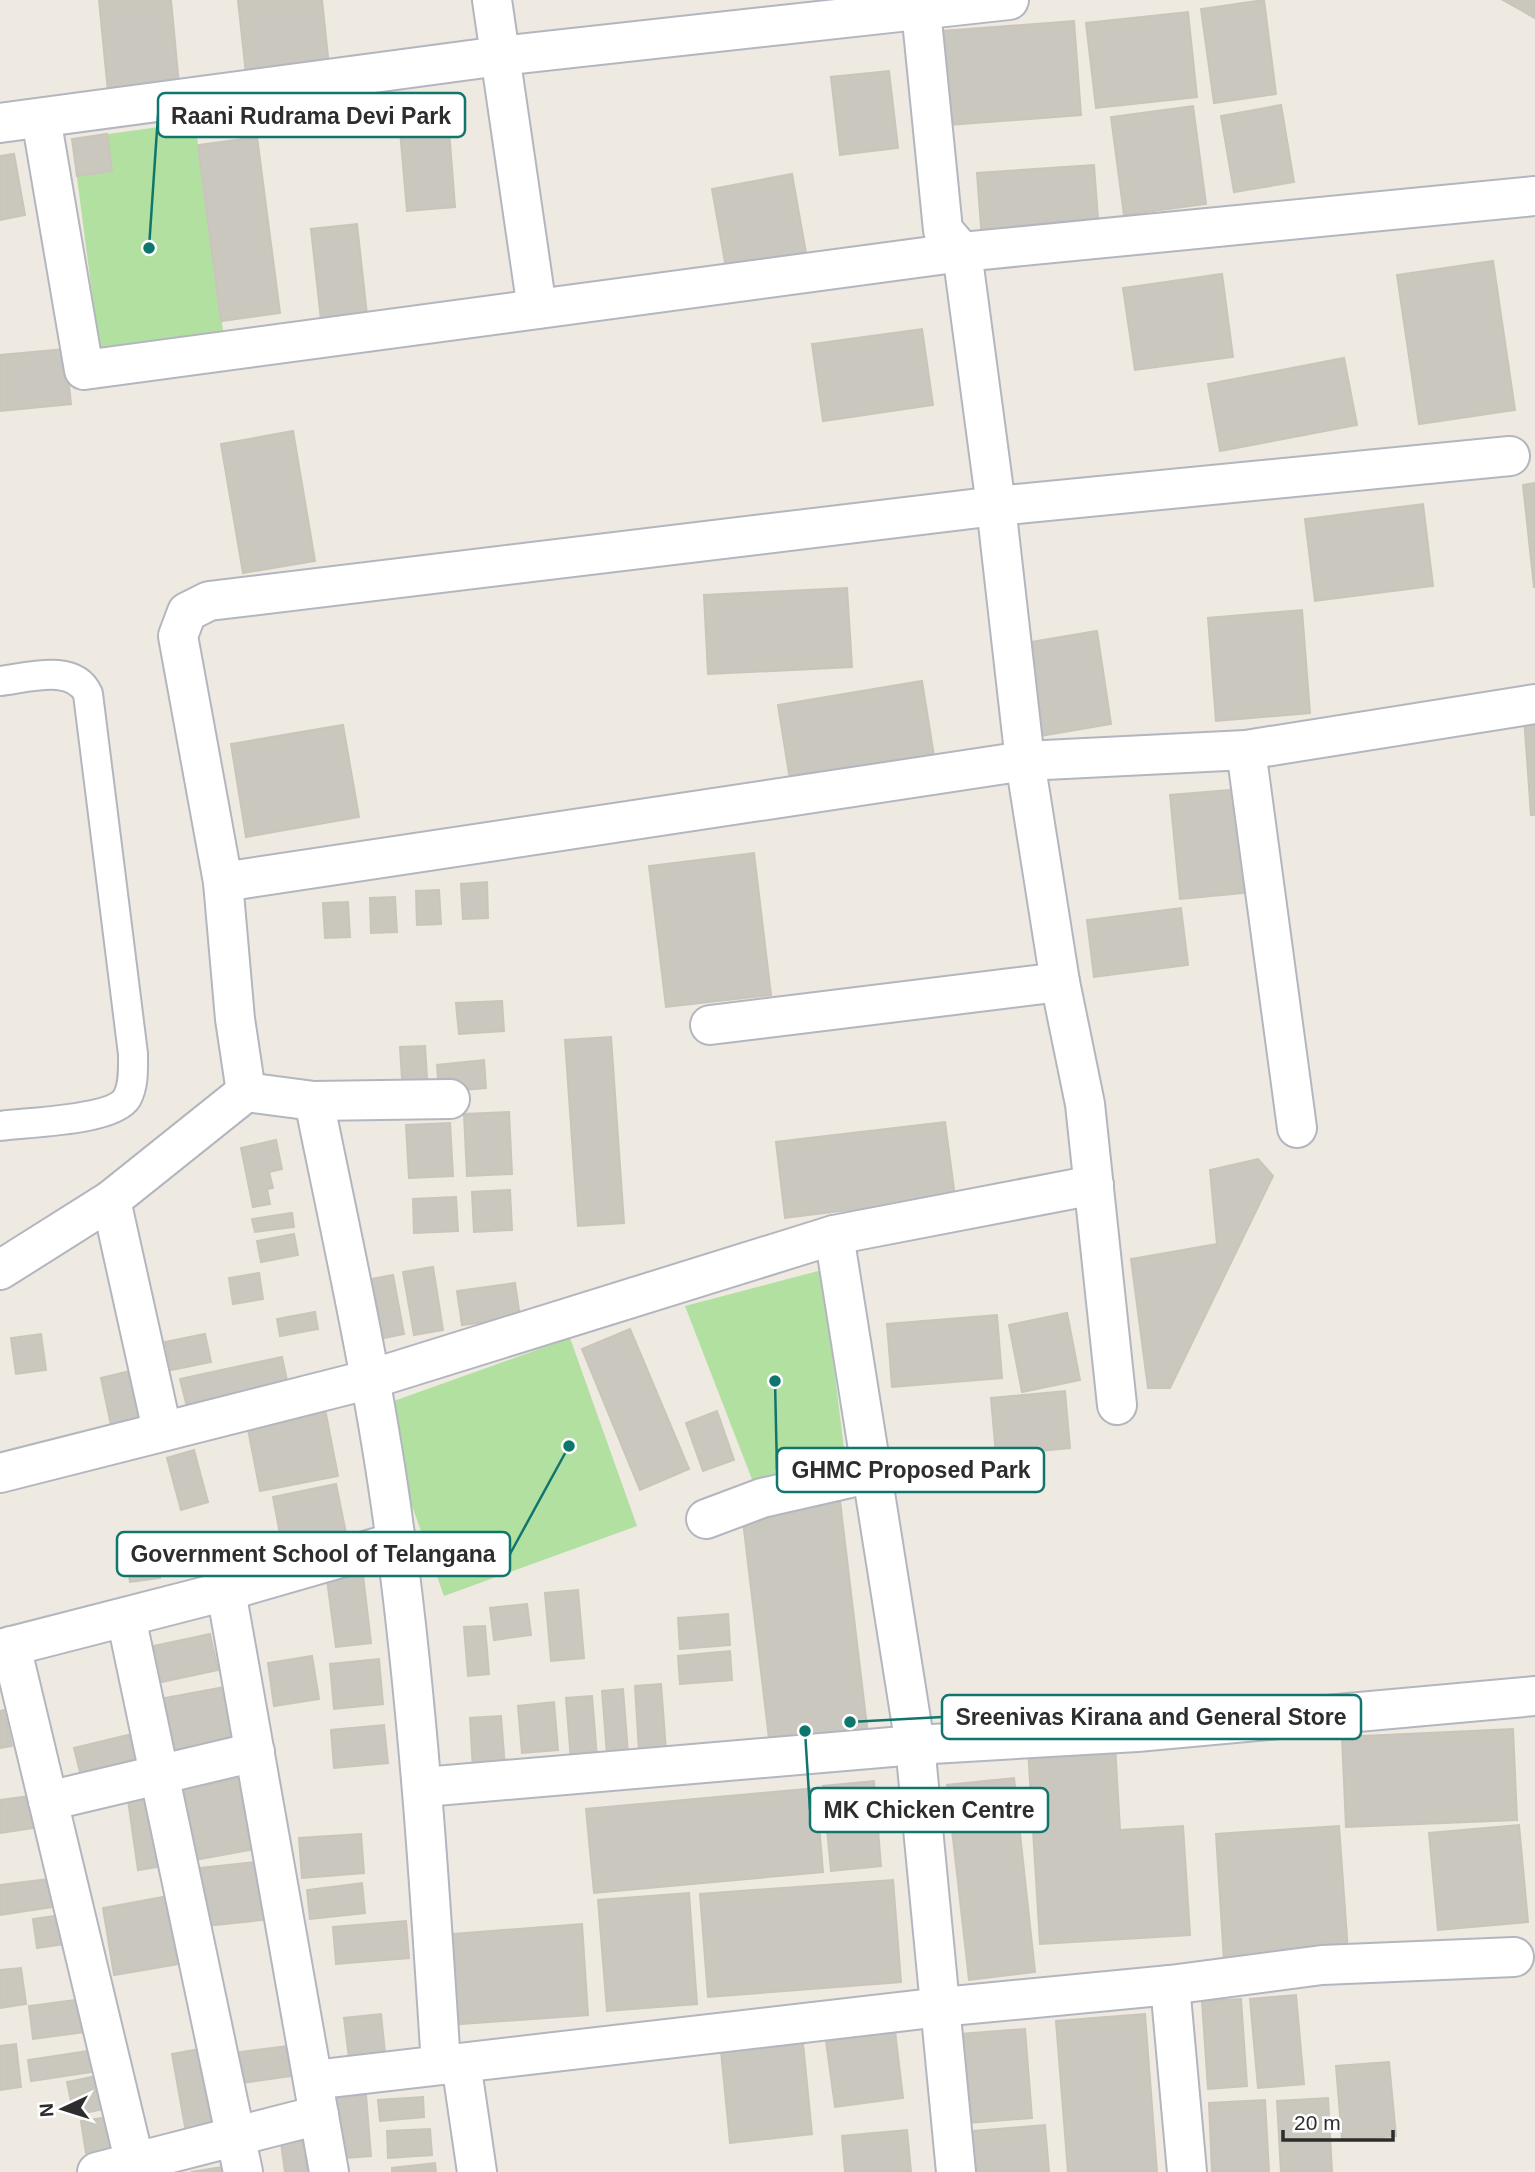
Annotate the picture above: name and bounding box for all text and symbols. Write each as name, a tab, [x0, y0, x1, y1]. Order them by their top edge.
callout: Raani Rudrama Devi Park	[158, 93, 465, 137]
text: Raani Rudrama Devi Park	[171, 103, 451, 129]
callout: GHMC Proposed Park	[777, 1448, 1044, 1492]
text: GHMC Proposed Park	[792, 1457, 1031, 1483]
callout: Government School of Telangana	[117, 1532, 510, 1576]
text: Government School of Telangana	[130, 1541, 496, 1567]
callout: Sreenivas Kirana and General Store	[942, 1695, 1361, 1739]
text: Sreenivas Kirana and General Store	[955, 1704, 1347, 1730]
callout: MK Chicken Centre	[810, 1788, 1048, 1832]
text: MK Chicken Centre	[824, 1797, 1034, 1823]
north arrow	[28, 2074, 98, 2144]
scale bar	[1283, 2098, 1393, 2142]
text: N	[36, 2103, 57, 2118]
text: 20 m	[1294, 2111, 1341, 2134]

